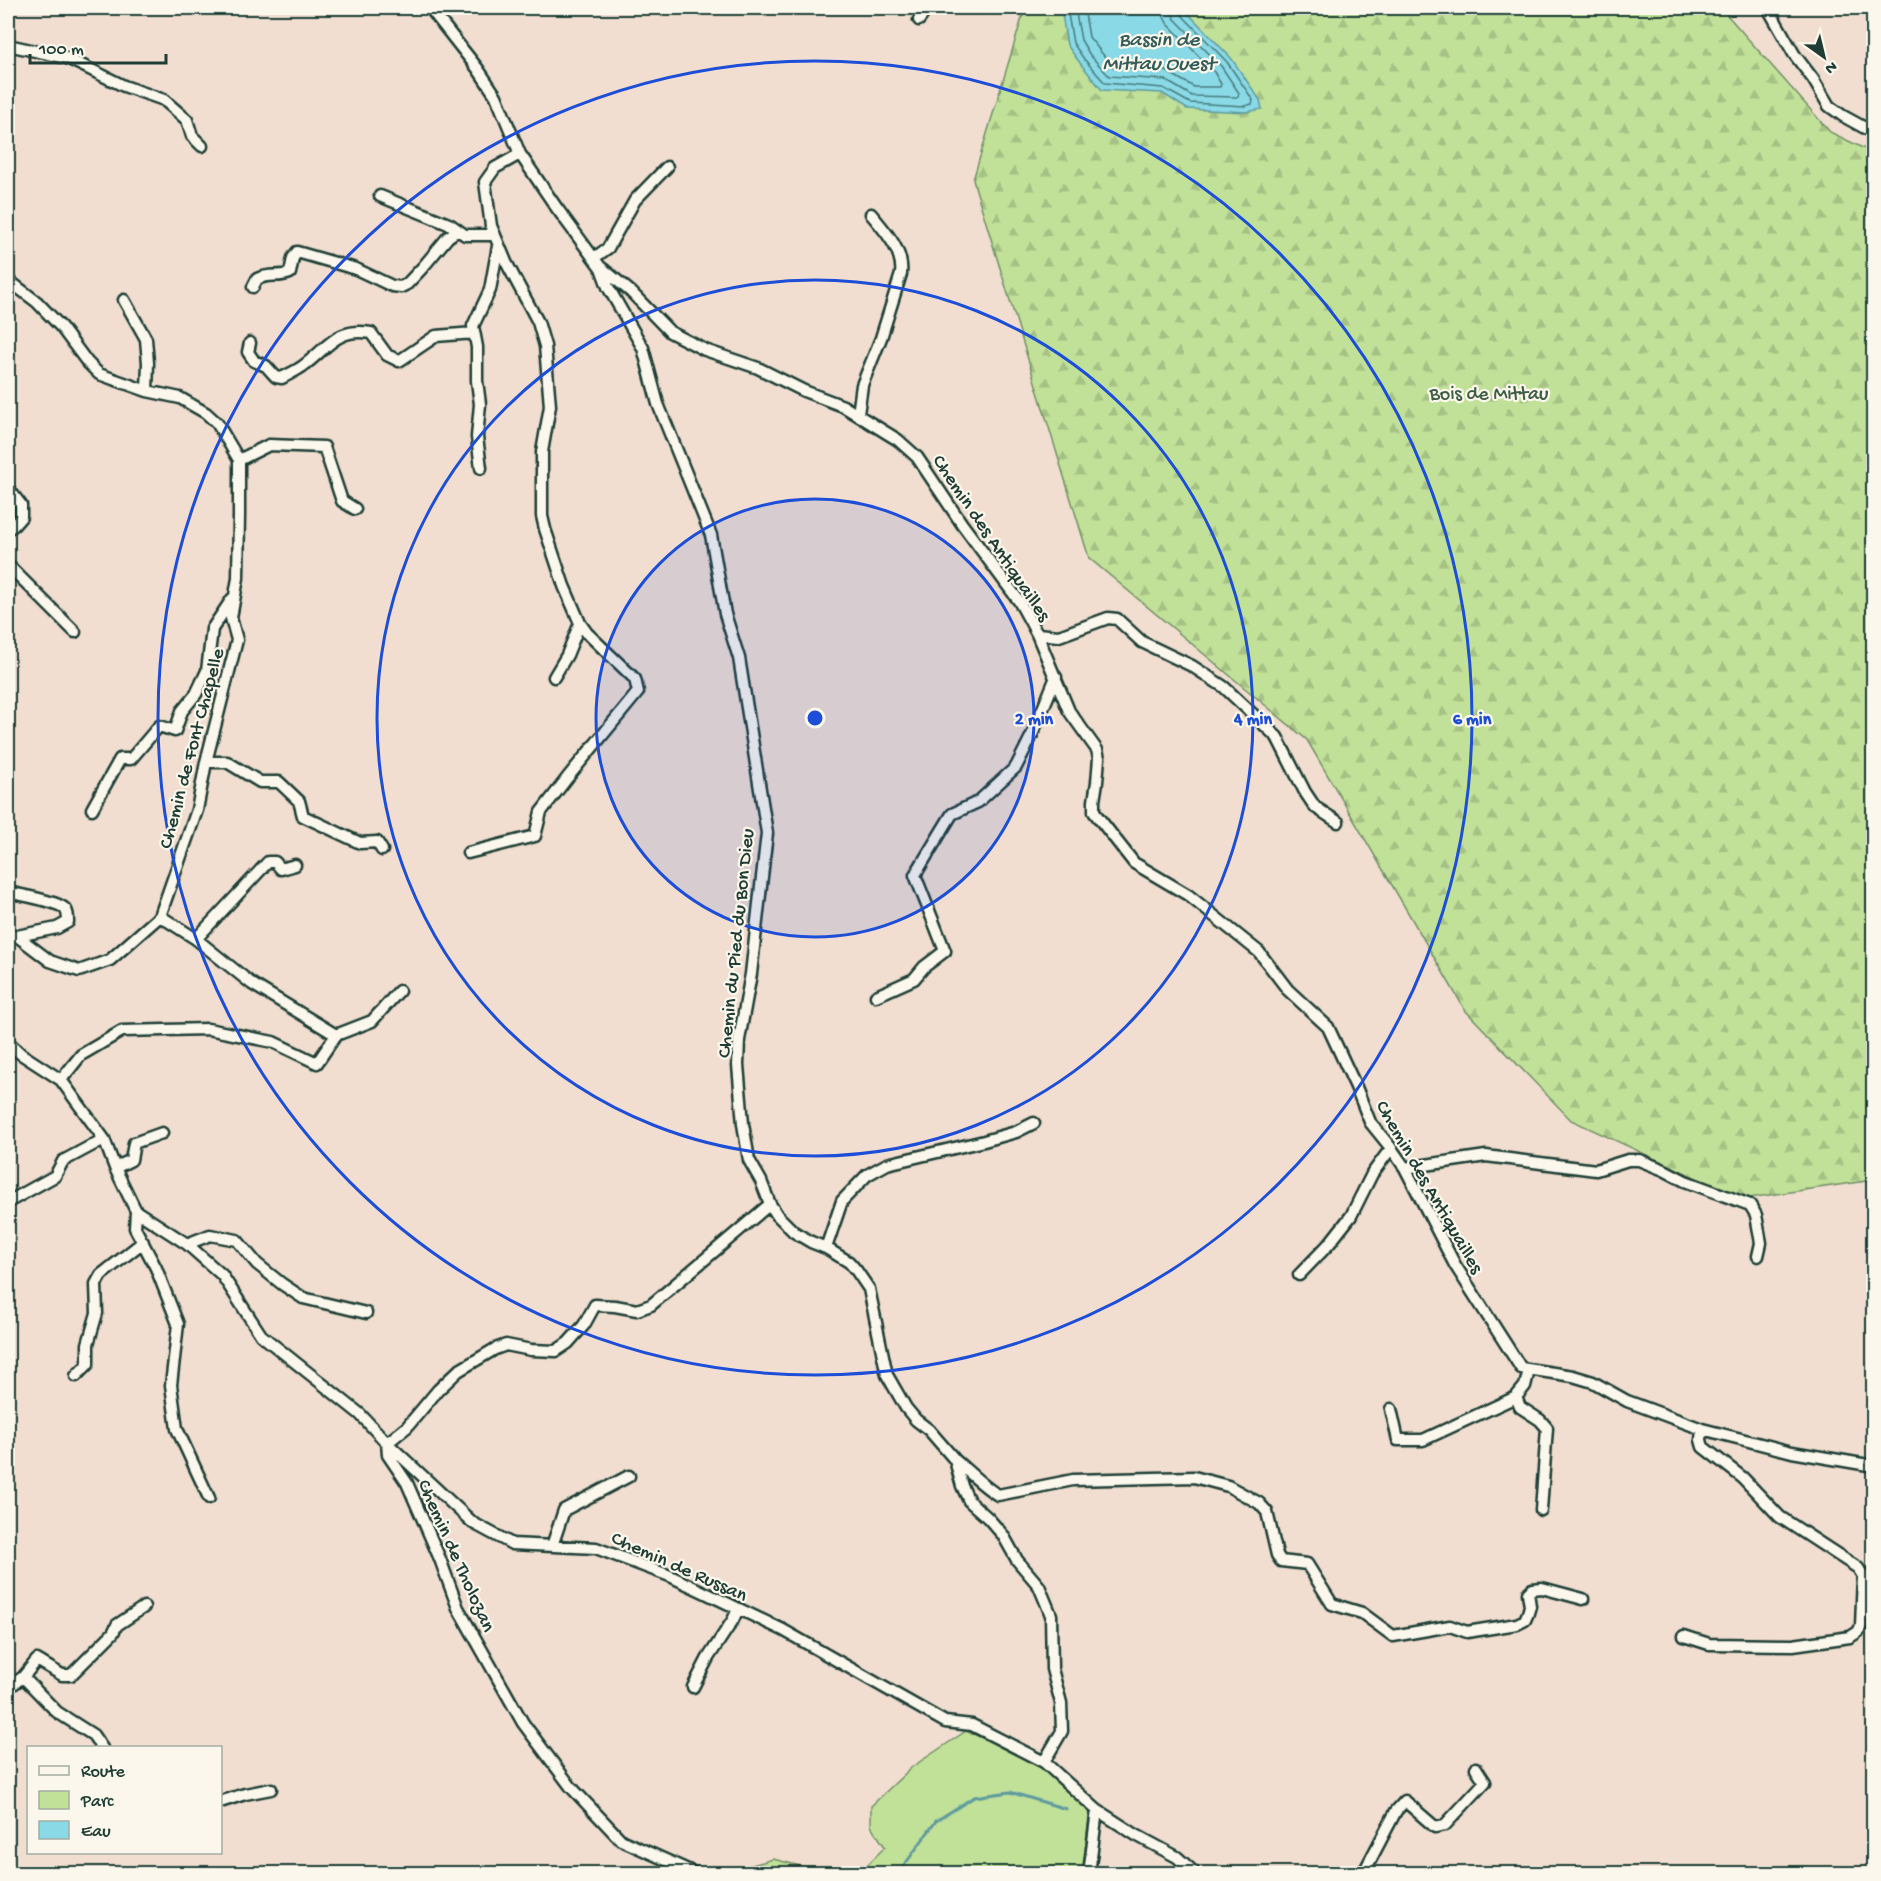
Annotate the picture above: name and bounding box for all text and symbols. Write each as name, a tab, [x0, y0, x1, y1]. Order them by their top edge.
scale bar	[30, 27, 166, 65]
north arrow	[1794, 27, 1854, 87]
water label: Bassin de Mittau Ouest	[1103, 29, 1219, 78]
text: 100 m	[38, 40, 84, 61]
text: N	[1820, 56, 1840, 78]
park label: Bois de Mittau	[1429, 384, 1549, 407]
street label: Chemin des Antiquailles	[926, 451, 1055, 627]
street label: Chemin de Font Chapelle	[156, 646, 231, 852]
centre of rings	[805, 708, 825, 728]
text: 2 min	[1015, 710, 1054, 731]
text: 4 min	[1233, 710, 1272, 731]
text: 6 min	[1453, 710, 1492, 731]
street label: Chemin du Pied du Bon Dieu	[714, 827, 761, 1059]
street label: Chemin des Antiquailles	[1369, 1097, 1487, 1279]
street label: Chemin de Tholozan	[411, 1477, 499, 1637]
street label: Chemin de Russan	[607, 1528, 751, 1609]
legend	[27, 1746, 222, 1854]
text: Route	[81, 1762, 126, 1783]
text: Parc	[80, 1792, 114, 1813]
text: Eau	[81, 1822, 111, 1843]

